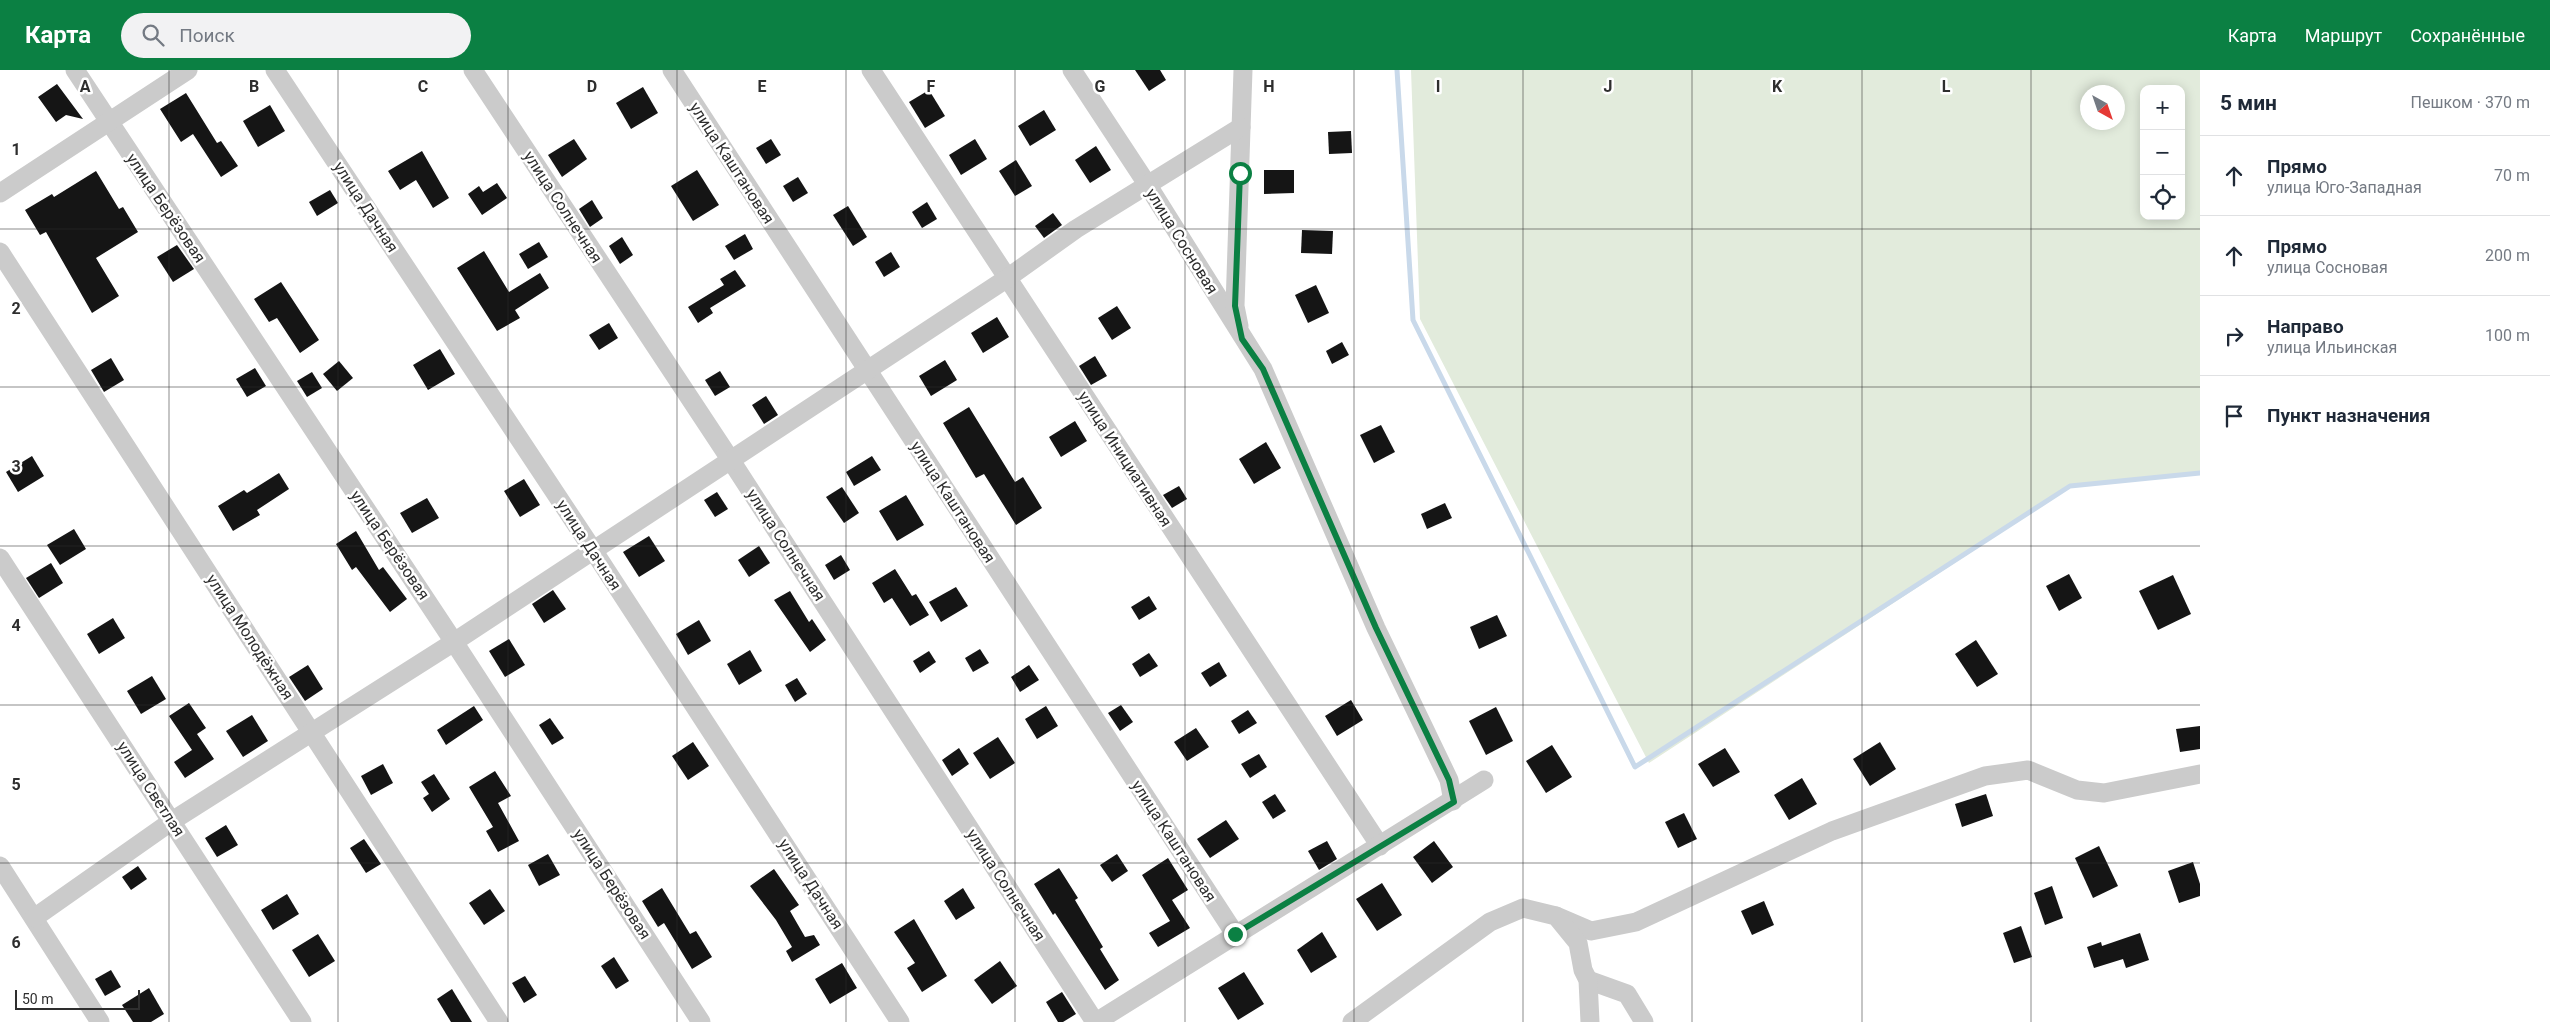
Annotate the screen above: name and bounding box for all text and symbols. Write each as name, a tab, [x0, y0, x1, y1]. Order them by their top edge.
search box	[121, 13, 471, 58]
text: Карта	[25, 21, 91, 49]
icon: search	[139, 21, 167, 49]
text: Поиск	[179, 24, 235, 47]
text: Карта	[2228, 25, 2277, 46]
text: Маршрут	[2305, 25, 2382, 46]
text: Сохранённые	[2410, 25, 2525, 46]
text: A	[80, 77, 91, 96]
text: B	[249, 77, 259, 96]
text: C	[418, 77, 428, 96]
text: D	[587, 77, 597, 96]
text: E	[758, 77, 767, 96]
text: F	[927, 77, 936, 96]
text: G	[1095, 77, 1106, 96]
text: H	[1263, 77, 1275, 96]
text: I	[1436, 77, 1440, 96]
text: J	[1604, 77, 1612, 96]
text: K	[1772, 77, 1783, 96]
text: L	[1942, 77, 1951, 96]
north arrow	[2080, 85, 2125, 130]
map controls	[2140, 85, 2185, 220]
button: +	[2140, 85, 2185, 130]
text: 5 мин	[2220, 91, 2277, 115]
text: Пешком · 370 m	[2411, 93, 2530, 112]
street label: улица Каштановая	[686, 99, 778, 227]
button: −	[2140, 130, 2185, 175]
text: 1	[11, 140, 21, 159]
street label: улица Солнечная	[520, 147, 606, 267]
street label: улица Берёзовая	[122, 150, 210, 266]
text: Прямо	[2267, 155, 2327, 178]
street label: улица Дачная	[330, 158, 402, 256]
route start	[1229, 162, 1252, 185]
icon: ahead	[2220, 162, 2248, 190]
text: 70 m	[2494, 166, 2530, 185]
button: locate	[2140, 175, 2185, 220]
text: улица Юго-Западная	[2267, 178, 2422, 197]
street label: улица Сосновая	[1142, 185, 1222, 297]
text: Прямо	[2267, 235, 2327, 258]
icon: ahead	[2220, 242, 2248, 270]
text: 200 m	[2485, 246, 2530, 265]
text: улица Сосновая	[2267, 258, 2388, 277]
text: 2	[11, 299, 21, 318]
text: Направо	[2267, 315, 2344, 338]
icon: right	[2220, 322, 2248, 350]
text: 100 m	[2485, 326, 2530, 345]
text: улица Ильинская	[2267, 338, 2397, 357]
street label: улица Инициативная	[1074, 388, 1176, 530]
icon: arrive	[2220, 402, 2248, 430]
text: Пункт назначения	[2267, 404, 2430, 427]
street label: улица Каштановая	[907, 438, 999, 566]
text: 3	[11, 457, 21, 476]
street label: улица Солнечная	[743, 485, 829, 605]
street label: улица Берёзовая	[346, 487, 434, 603]
street label: улица Дачная	[553, 496, 625, 594]
street label: улица Молодёжная	[202, 571, 298, 703]
text: 4	[11, 616, 21, 635]
street label: улица Светлая	[113, 738, 189, 840]
text: 5	[11, 775, 21, 794]
street label: улица Каштановая	[1128, 777, 1220, 905]
street label: улица Берёзовая	[569, 825, 655, 943]
street label: улица Солнечная	[963, 825, 1049, 945]
street label: улица Дачная	[775, 835, 847, 933]
route end	[1224, 923, 1247, 946]
text: 6	[11, 933, 21, 952]
scale bar	[15, 987, 140, 1010]
text: 50 m	[22, 991, 54, 1007]

